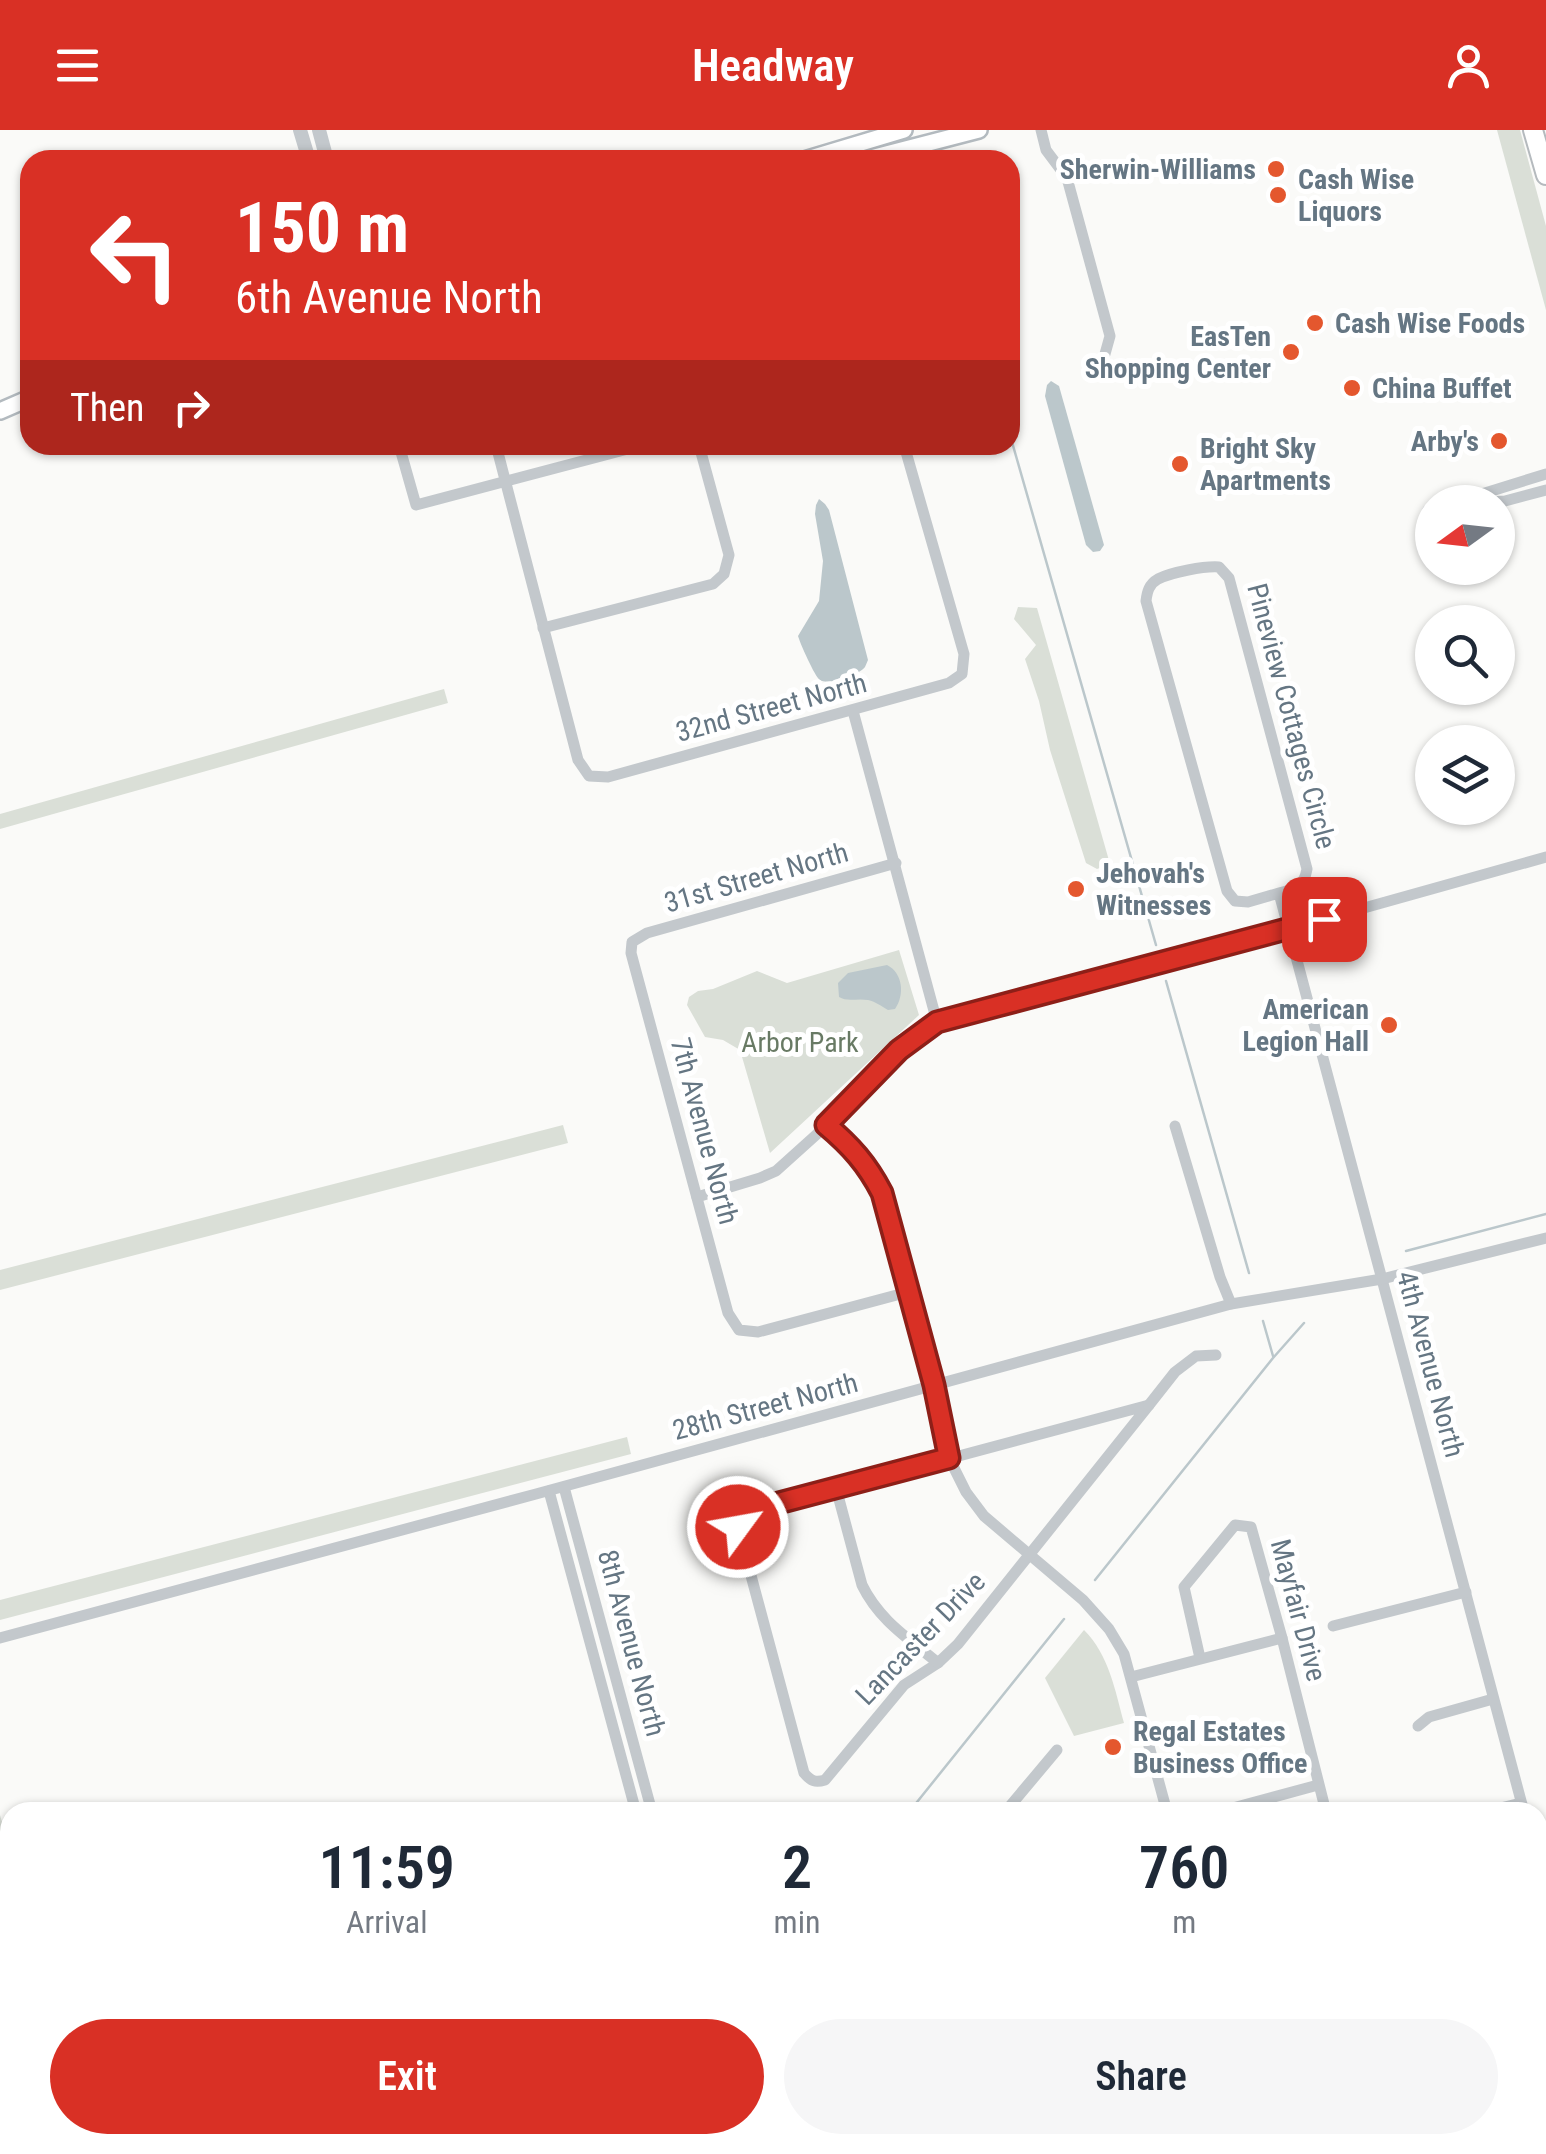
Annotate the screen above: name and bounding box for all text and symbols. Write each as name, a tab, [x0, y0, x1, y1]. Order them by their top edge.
icon: menu	[50, 38, 105, 93]
icon: person	[1441, 38, 1496, 93]
text: Headway	[692, 39, 854, 92]
place label: Sherwin-Williams	[1060, 153, 1256, 186]
marker: Sherwin-Williams	[1265, 158, 1287, 180]
place label: Cash Wise Liquors	[1298, 163, 1414, 228]
marker: Cash Wise Liquors	[1267, 184, 1289, 206]
text: 150 m	[235, 187, 409, 269]
icon: left	[70, 190, 200, 320]
text: 6th Avenue North	[235, 271, 543, 324]
place label: Cash Wise Foods	[1335, 307, 1525, 340]
marker: Cash Wise Foods	[1304, 312, 1326, 334]
place label: EasTen Shopping Center	[1085, 320, 1271, 385]
marker: EasTen Shopping Center	[1280, 341, 1302, 363]
place label: China Buffet	[1372, 372, 1512, 405]
marker: China Buffet	[1341, 377, 1363, 399]
icon: right	[164, 380, 219, 435]
text: Then	[70, 386, 144, 430]
place label: Arby's	[1411, 425, 1479, 458]
marker: Arby's	[1488, 430, 1510, 452]
place label: Bright Sky Apartments	[1200, 432, 1331, 497]
marker: Bright Sky Apartments	[1169, 453, 1191, 475]
north arrow	[1415, 485, 1515, 585]
map controls	[1415, 485, 1515, 825]
street label: Pineview Cottages Circle	[1240, 580, 1343, 853]
button: search	[1415, 605, 1515, 705]
street label: 32nd Street North	[672, 666, 870, 749]
button: layers	[1415, 725, 1515, 825]
street label: 31st Street North	[660, 835, 852, 919]
place label: Jehovah's Witnesses	[1096, 857, 1211, 922]
pin	[1282, 877, 1367, 962]
marker: Jehovah's Witnesses	[1065, 878, 1087, 900]
icon: arrive	[1297, 892, 1352, 947]
place label: American Legion Hall	[1242, 993, 1369, 1058]
marker: American Legion Hall	[1378, 1014, 1400, 1036]
park label: Arbor Park	[741, 1026, 859, 1059]
street label: 7th Avenue North	[664, 1034, 745, 1228]
street label: 4th Avenue North	[1390, 1267, 1471, 1461]
street label: 28th Street North	[669, 1366, 861, 1447]
position arrow	[686, 1475, 790, 1579]
street label: Mayfair Drive	[1264, 1535, 1333, 1685]
street label: 8th Avenue North	[591, 1546, 672, 1740]
street label: Lancaster Drive	[849, 1565, 992, 1712]
place label: Regal Estates Business Office	[1133, 1715, 1307, 1780]
marker: Regal Estates Business Office	[1102, 1736, 1124, 1758]
text: 11:59	[318, 1832, 455, 1903]
text: 2	[782, 1832, 812, 1903]
text: 760	[1139, 1832, 1229, 1903]
text: Arrival	[346, 1903, 427, 1941]
text: min	[774, 1903, 820, 1941]
text: m	[1172, 1903, 1196, 1941]
button: Exit	[50, 2019, 764, 2134]
button: Share	[784, 2019, 1498, 2134]

